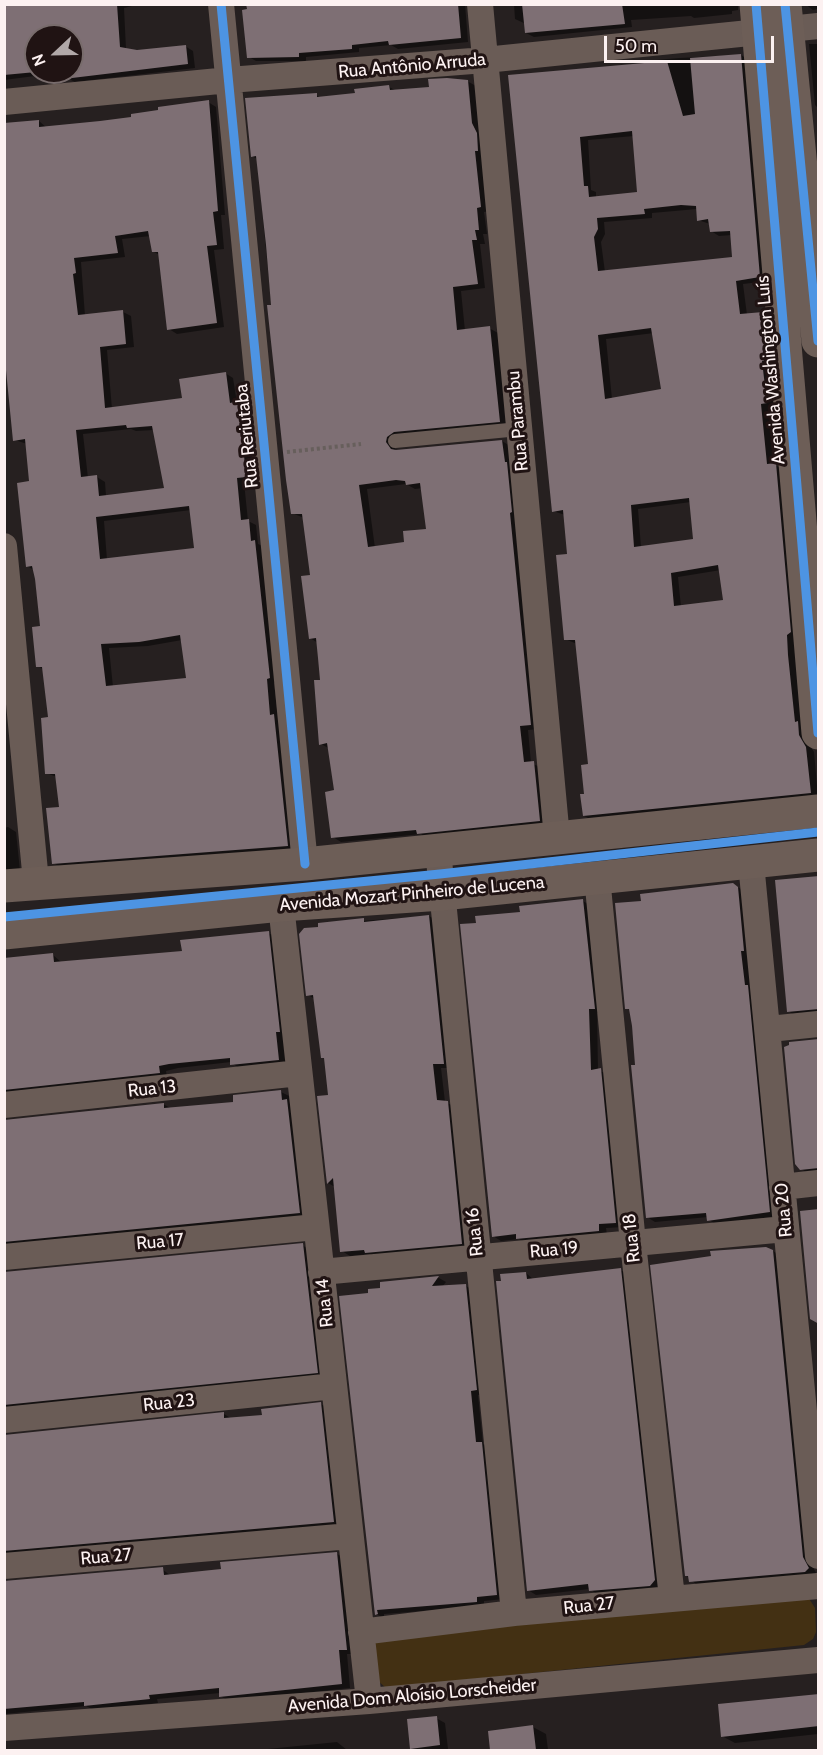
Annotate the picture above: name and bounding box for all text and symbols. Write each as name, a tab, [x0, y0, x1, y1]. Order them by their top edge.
north arrow	[24, 24, 84, 84]
scale bar	[607, 24, 776, 62]
text: 50 m	[615, 35, 657, 57]
street label: Rua Antônio Arruda	[337, 49, 487, 83]
text: N	[28, 51, 50, 69]
street label: Avenida Washington Luís	[752, 275, 790, 465]
street label: Rua Parambu	[503, 370, 533, 472]
street label: Rua Reriutaba	[231, 383, 263, 489]
street label: Avenida Mozart Pinheiro de Lucena	[279, 872, 545, 916]
street label: Rua 13	[127, 1076, 177, 1102]
street label: Rua 20	[771, 1182, 797, 1238]
street label: Rua 16	[462, 1207, 488, 1257]
street label: Rua 18	[619, 1212, 645, 1264]
street label: Rua 17	[135, 1229, 185, 1255]
street label: Rua 19	[529, 1237, 579, 1263]
street label: Rua 14	[312, 1277, 338, 1329]
street label: Rua 23	[142, 1390, 196, 1416]
street label: Rua 27	[80, 1544, 132, 1570]
street label: Rua 27	[562, 1593, 616, 1619]
street label: Avenida Dom Aloísio Lorscheider	[287, 1674, 537, 1718]

